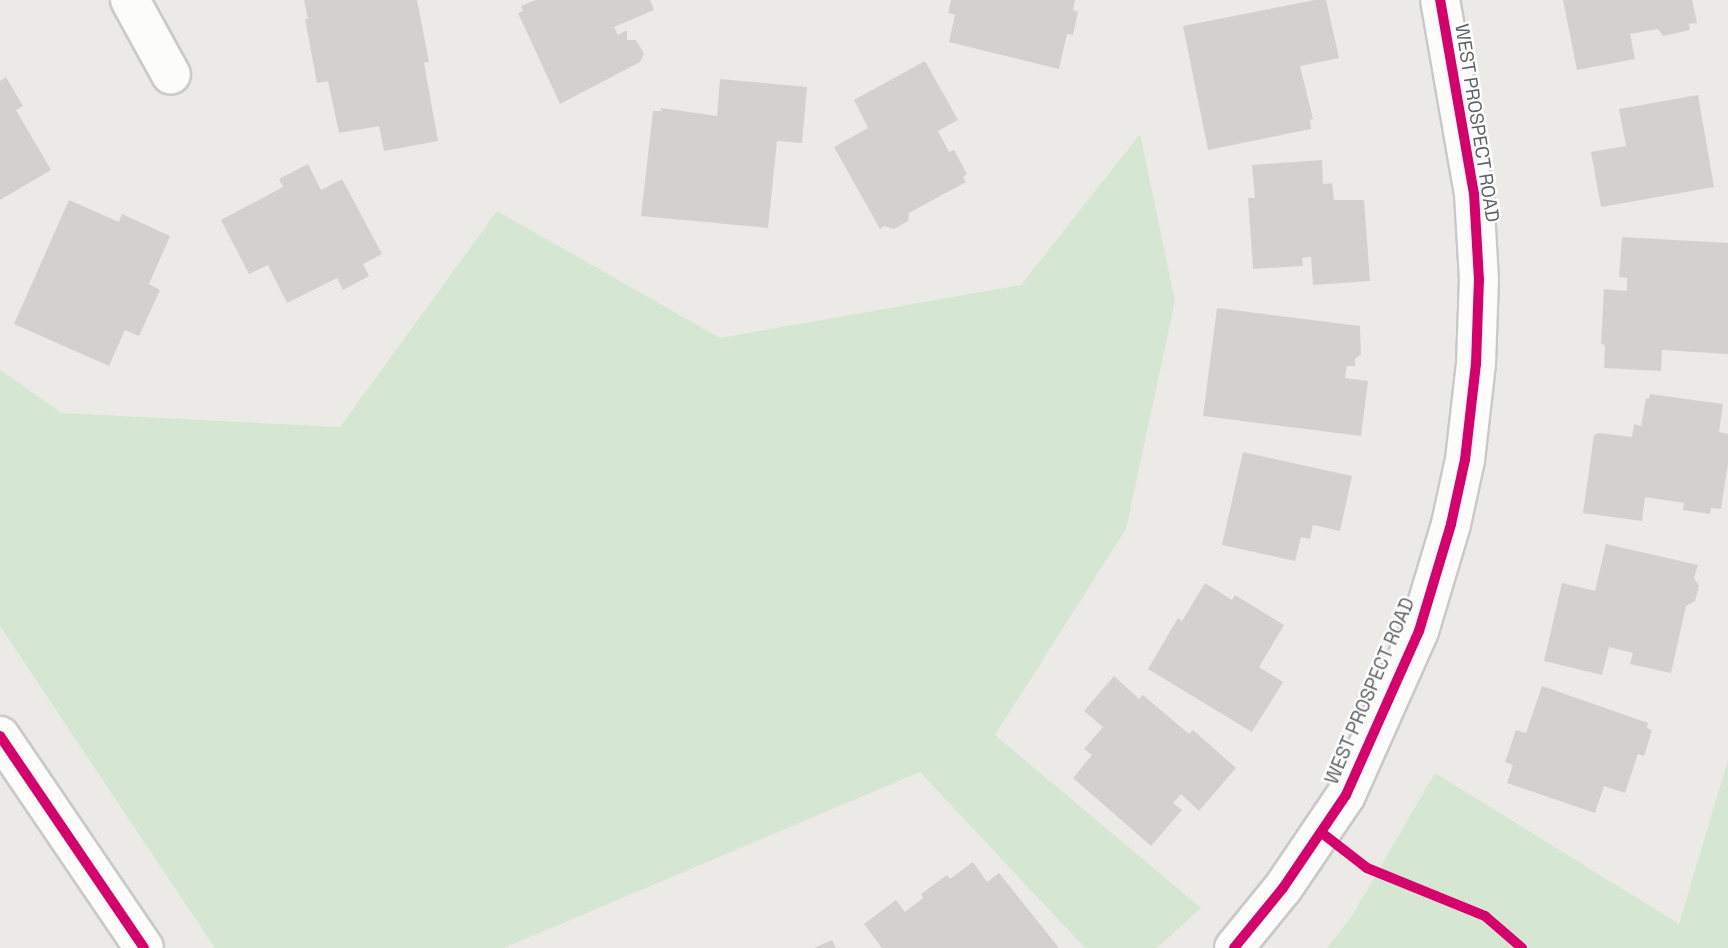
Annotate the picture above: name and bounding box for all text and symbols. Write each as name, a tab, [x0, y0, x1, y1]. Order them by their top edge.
street label: WEST PROSPECT ROAD	[1450, 22, 1504, 224]
street label: WEST PROSPECT ROAD	[1320, 594, 1420, 788]

